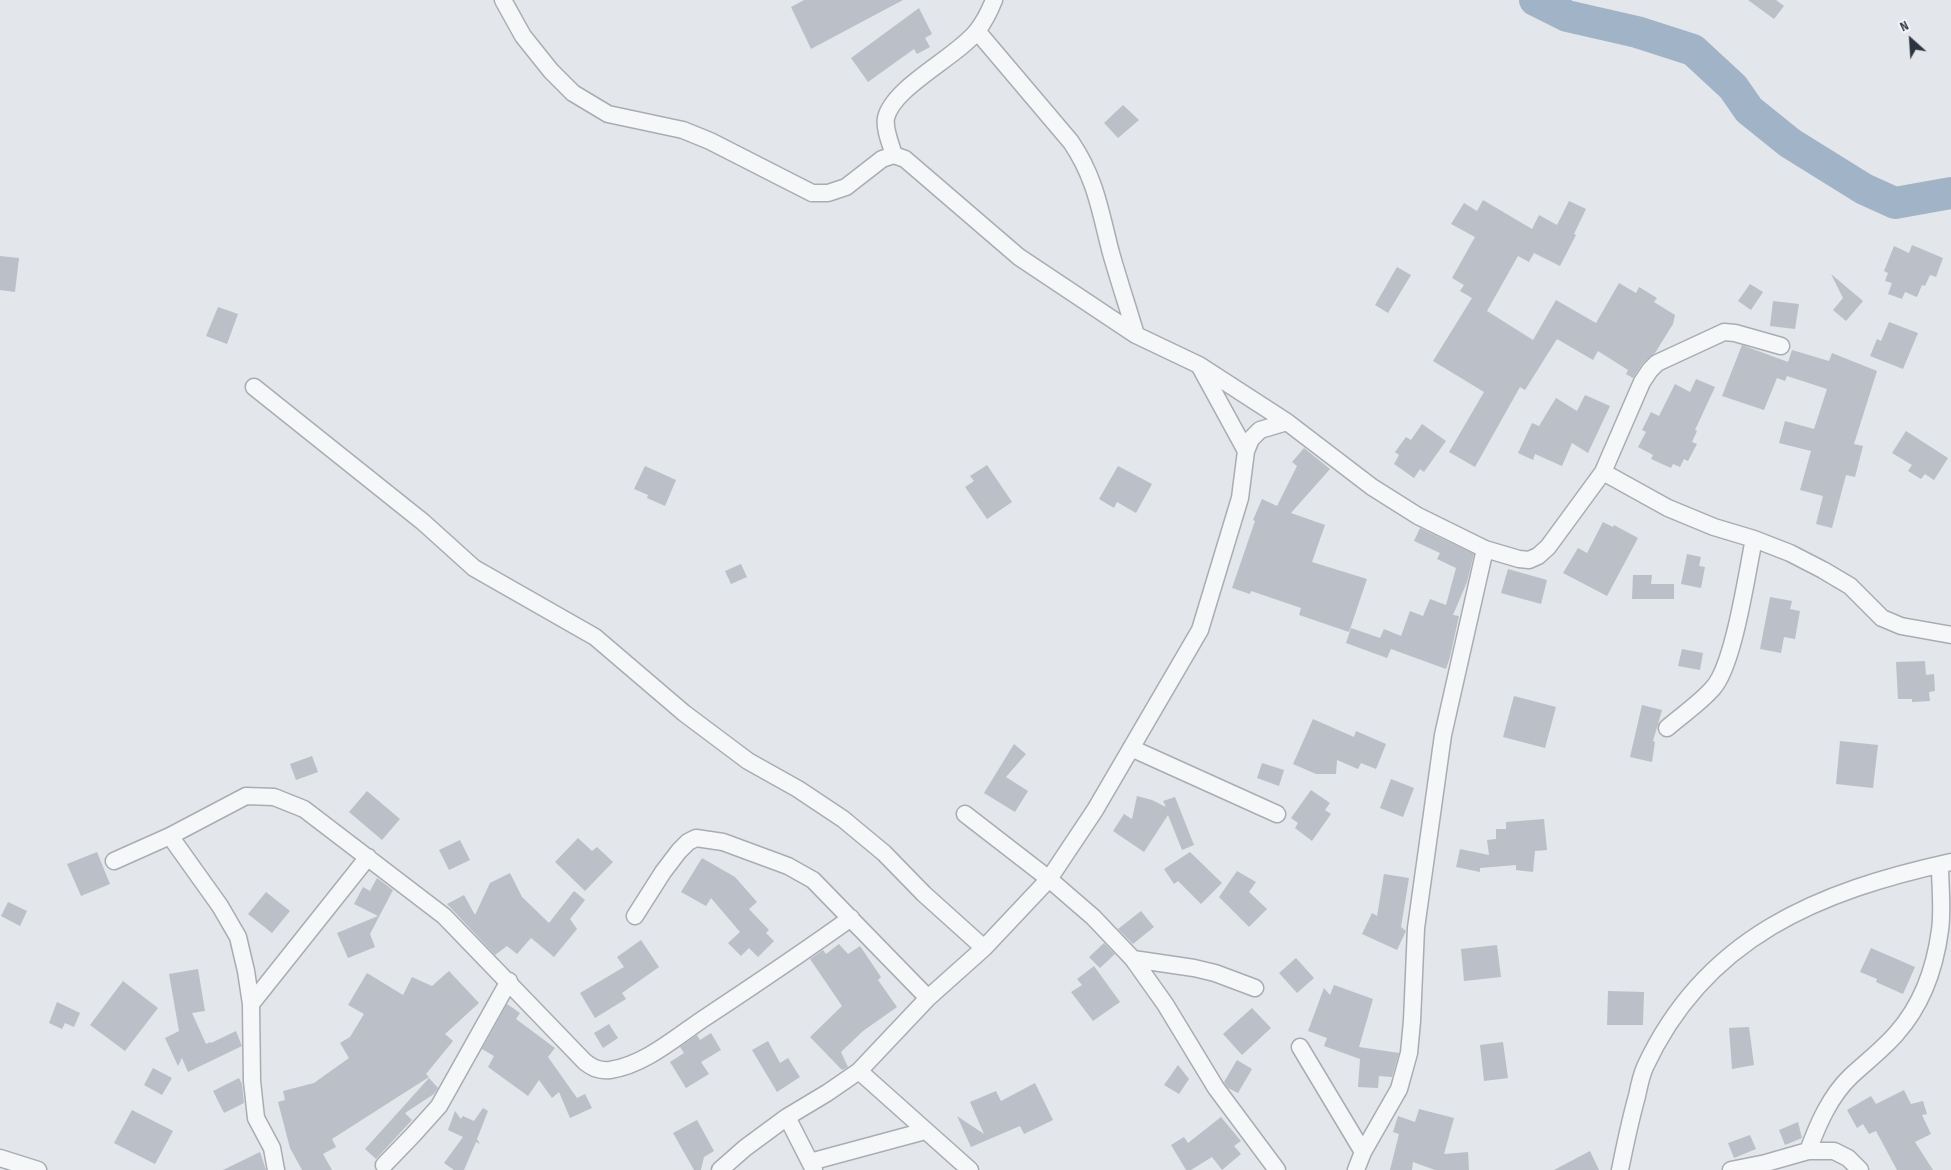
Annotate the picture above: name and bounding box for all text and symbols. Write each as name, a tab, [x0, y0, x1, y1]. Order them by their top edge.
north arrow	[1886, 15, 1936, 65]
text: N	[1897, 17, 1911, 35]

